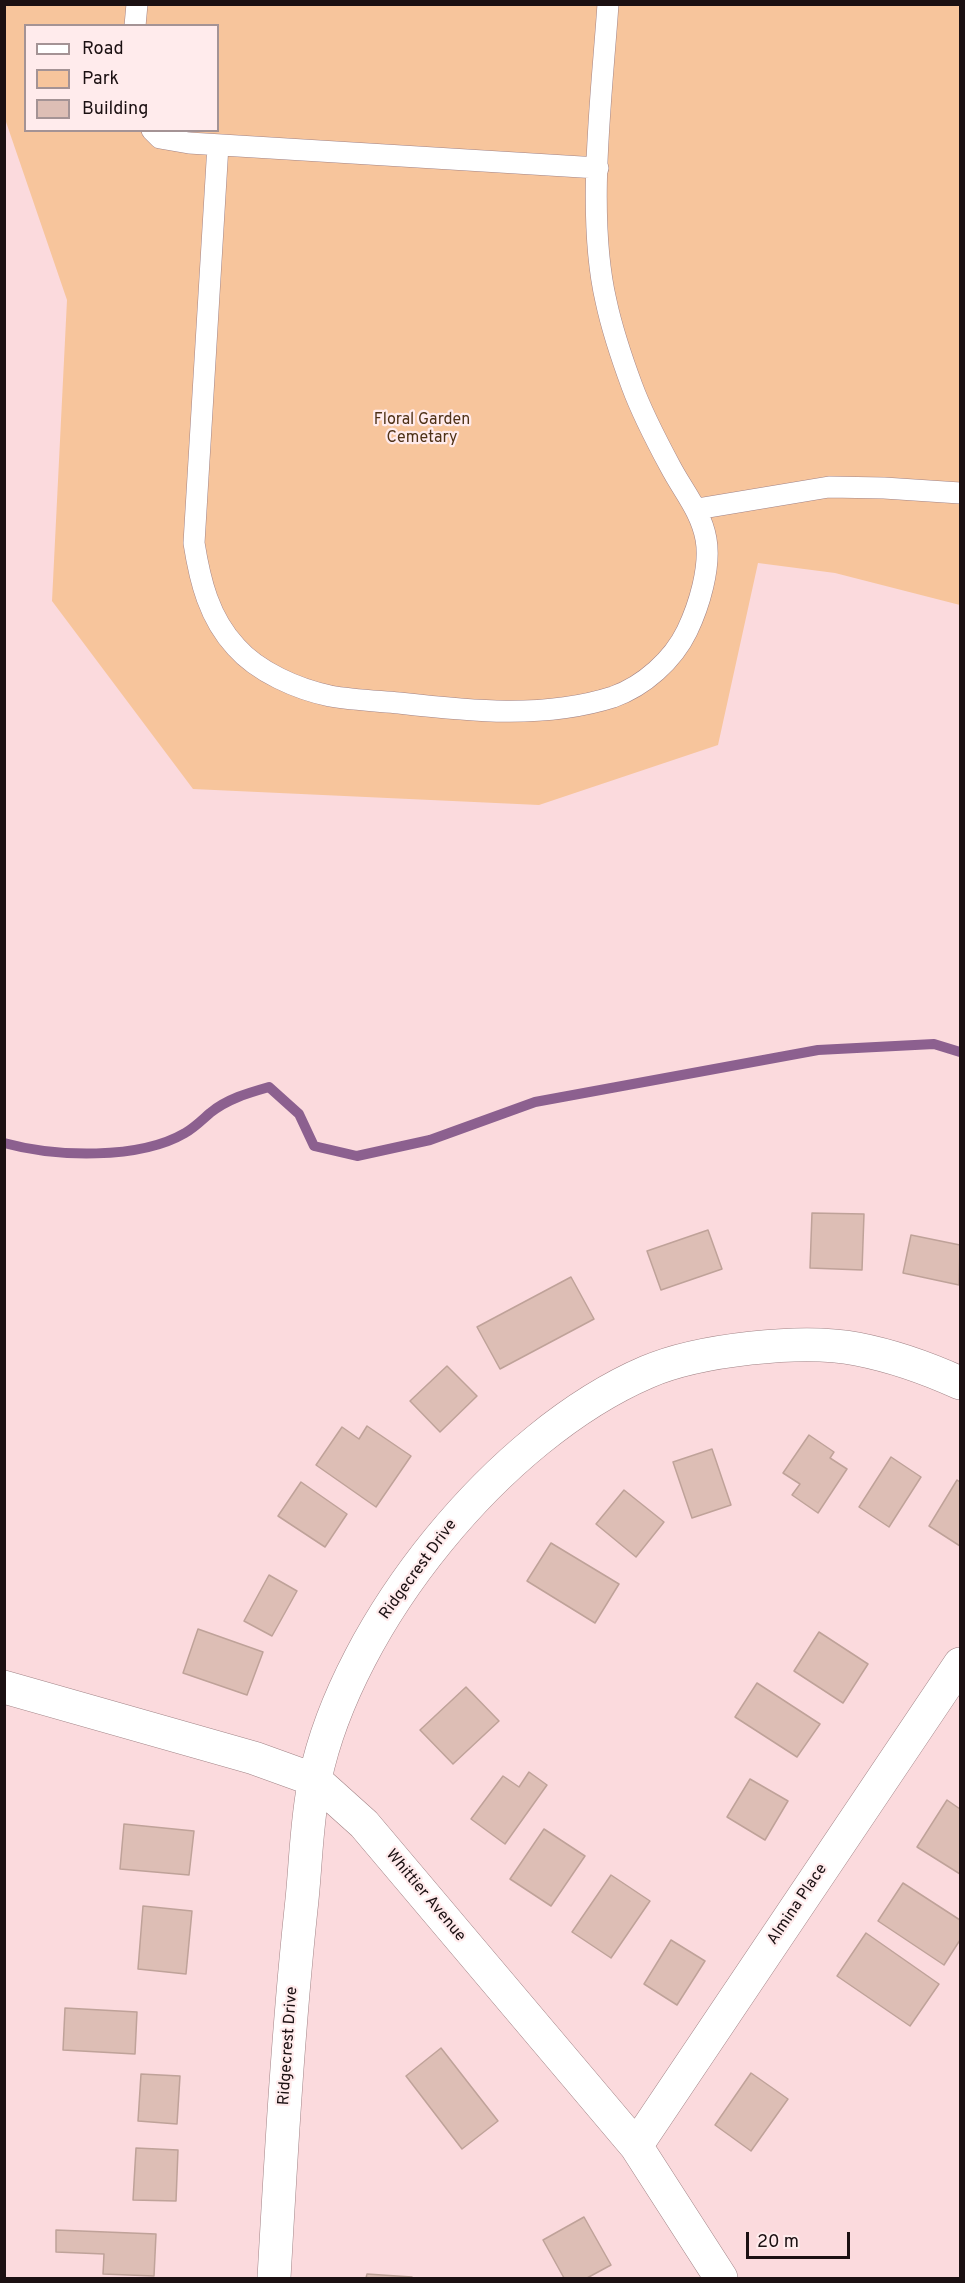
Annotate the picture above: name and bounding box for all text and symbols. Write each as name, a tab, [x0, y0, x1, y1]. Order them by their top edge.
legend	[24, 24, 219, 132]
text: Road	[82, 38, 124, 61]
text: Park	[82, 68, 119, 91]
text: Building	[82, 98, 148, 121]
park label: Floral Garden Cemetary	[374, 411, 470, 449]
street label: Ridgecrest Drive	[376, 1516, 462, 1624]
street label: Whittier Avenue	[381, 1846, 469, 1946]
street label: Almina Place	[764, 1861, 832, 1949]
street label: Ridgecrest Drive	[275, 1986, 303, 2106]
scale bar	[749, 2220, 852, 2258]
text: 20 m	[757, 2231, 799, 2254]

